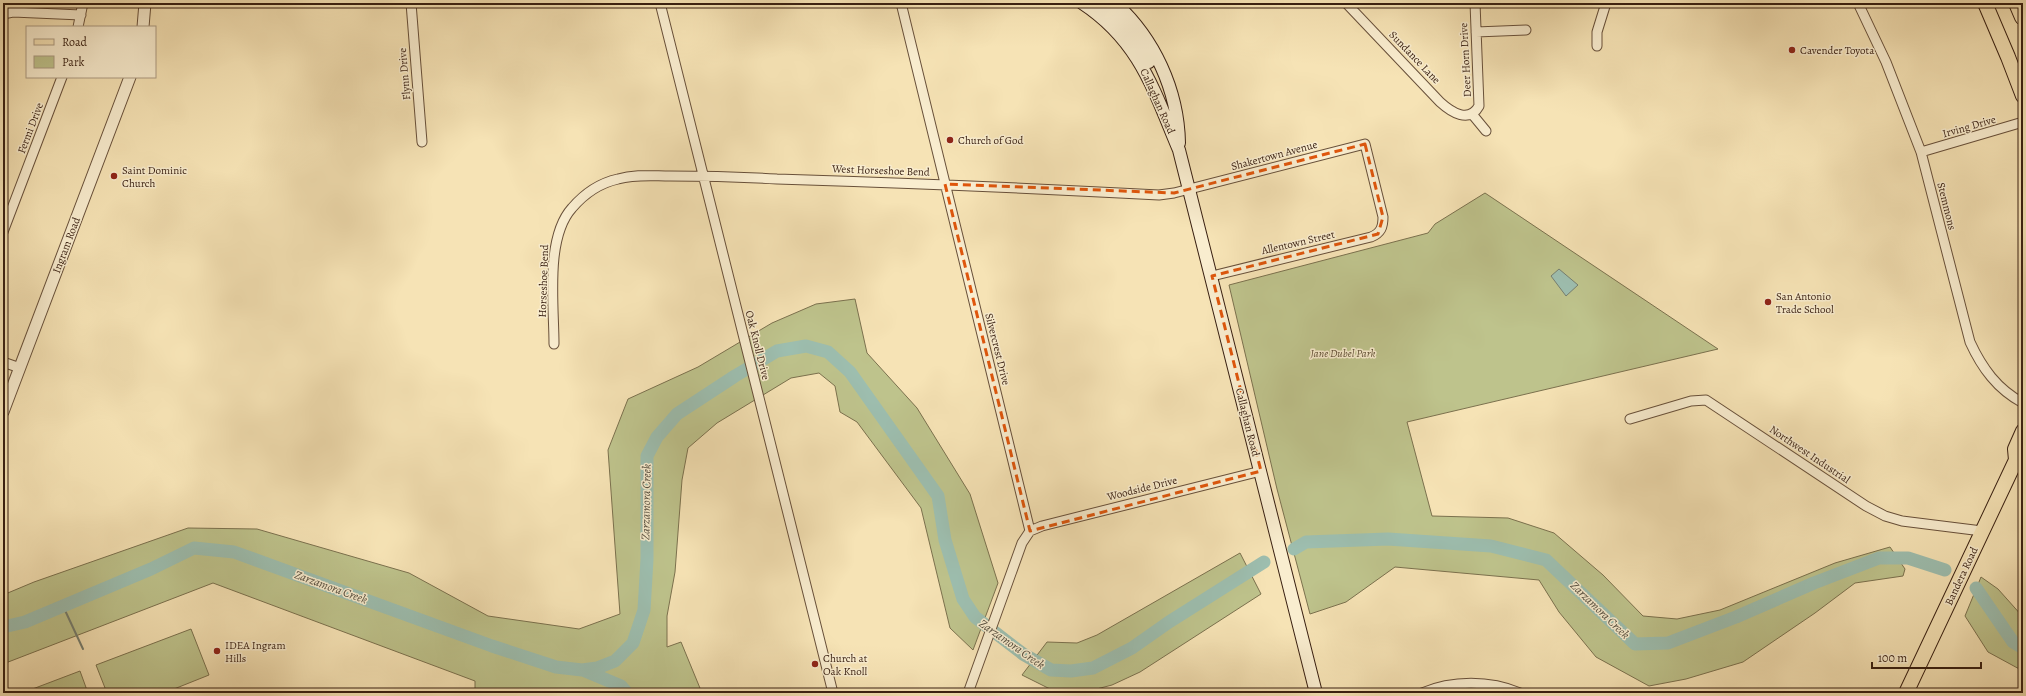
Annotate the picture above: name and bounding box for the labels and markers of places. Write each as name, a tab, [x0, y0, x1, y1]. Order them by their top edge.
place label: Cavender Toyota	[1800, 43, 1875, 58]
marker: Cavender Toyota	[1787, 45, 1797, 55]
place label: Church of God	[958, 133, 1023, 148]
marker: Church of God	[945, 135, 955, 145]
place label: Saint Dominic Church	[122, 163, 187, 191]
marker: Saint Dominic Church	[109, 171, 119, 181]
place label: San Antonio Trade School	[1776, 289, 1834, 317]
marker: San Antonio Trade School	[1763, 297, 1773, 307]
place label: IDEA Ingram Hills	[225, 638, 286, 666]
marker: IDEA Ingram Hills	[212, 646, 222, 656]
place label: Church at Oak Knoll	[823, 651, 868, 679]
marker: Church at Oak Knoll	[810, 659, 820, 669]

